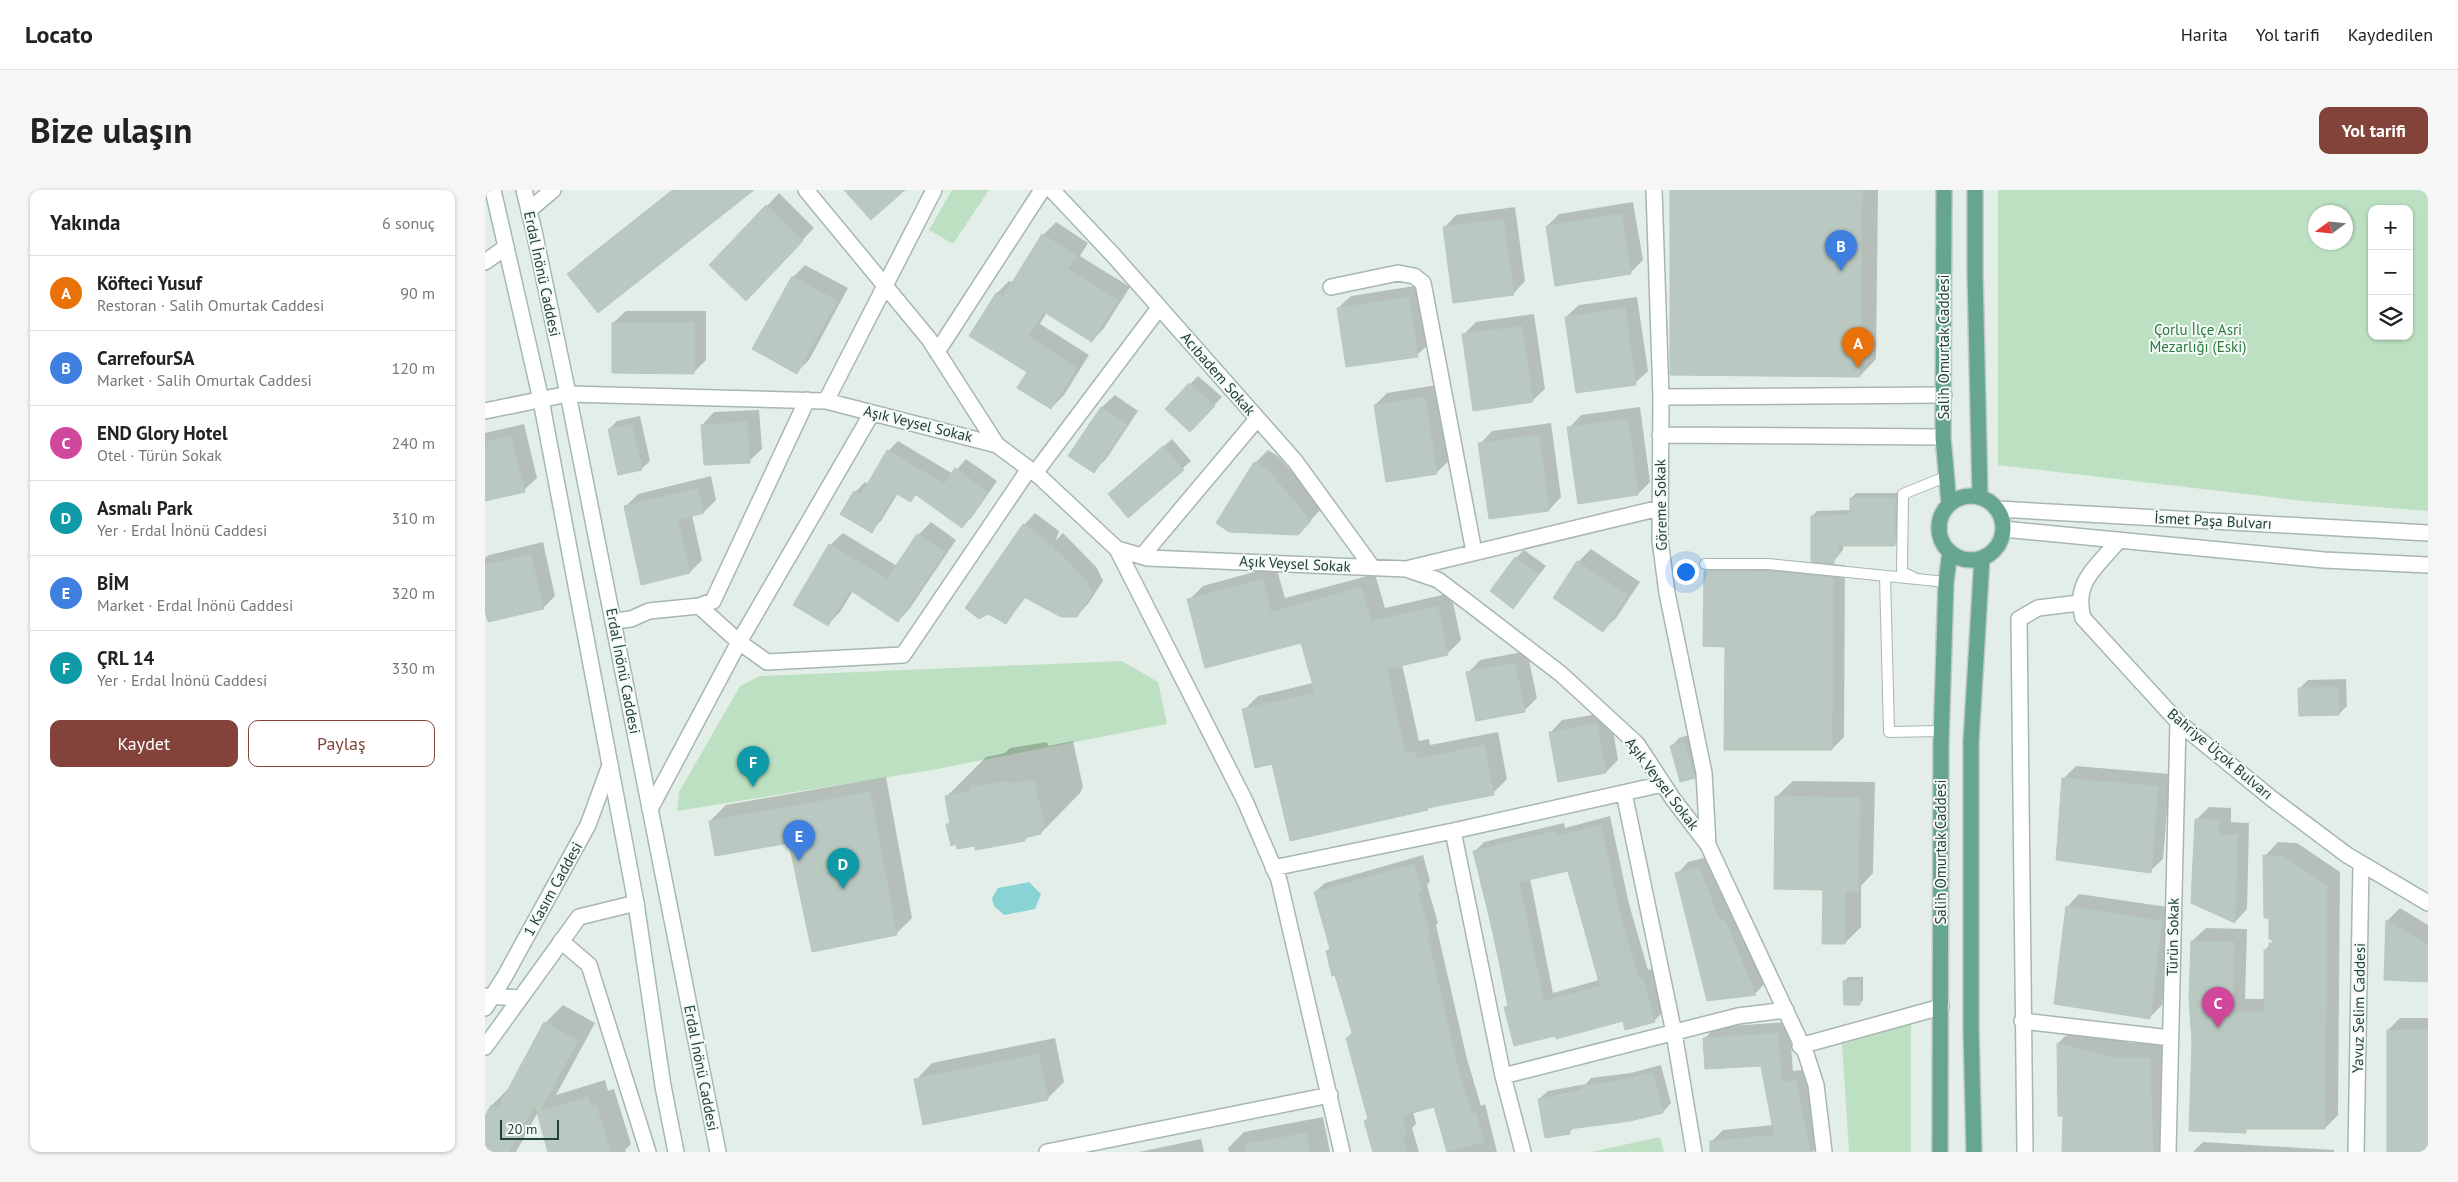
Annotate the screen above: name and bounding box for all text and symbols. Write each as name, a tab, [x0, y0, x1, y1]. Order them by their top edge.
text: Locato	[25, 19, 93, 50]
text: Harita	[2181, 23, 2228, 46]
text: Yol tarifi	[2256, 23, 2320, 46]
text: Kaydedilen	[2348, 23, 2433, 46]
text: Bize ulaşın	[30, 107, 192, 153]
button: Yol tarifi	[2319, 107, 2428, 154]
north arrow	[2308, 205, 2353, 250]
map controls	[2368, 205, 2413, 340]
button: +	[2368, 205, 2413, 250]
text: Yakında	[50, 209, 120, 236]
street label: Erdal İnönü Caddesi	[520, 209, 565, 338]
text: 6 sonuç	[382, 213, 435, 233]
pin: B	[1825, 230, 1857, 271]
button: −	[2368, 250, 2413, 295]
text: Köfteci Yusuf	[97, 271, 202, 295]
street label: Salih Omurtak Caddesi	[1934, 274, 1953, 420]
text: A	[61, 283, 71, 303]
text: 90 m	[400, 283, 435, 303]
text: Restoran · Salih Omurtak Caddesi	[97, 295, 324, 315]
button: layers	[2368, 295, 2413, 340]
park label: Çorlu İlçe Asri Mezarlığı (Eski)	[2149, 320, 2247, 356]
pin: A	[1842, 327, 1874, 368]
street label: Acıbadem Sokak	[1177, 328, 1260, 420]
text: CarrefourSA	[97, 346, 195, 370]
text: B	[61, 358, 71, 378]
text: 120 m	[392, 358, 435, 378]
text: Market · Salih Omurtak Caddesi	[97, 370, 312, 390]
street label: Aşık Veysel Sokak	[862, 401, 975, 446]
text: END Glory Hotel	[97, 421, 228, 445]
text: C	[62, 433, 70, 453]
text: 240 m	[392, 433, 435, 453]
text: Otel · Türün Sokak	[97, 445, 222, 465]
street label: Göreme Sokak	[1650, 458, 1671, 551]
text: Asmalı Park	[97, 496, 192, 520]
text: D	[61, 508, 71, 528]
text: 310 m	[392, 508, 435, 528]
street label: İsmet Paşa Bulvarı	[2154, 508, 2272, 533]
text: Yer · Erdal İnönü Caddesi	[97, 520, 267, 540]
street label: Aşık Veysel Sokak	[1239, 551, 1352, 576]
your location	[1673, 559, 1699, 585]
text: BİM	[97, 571, 129, 595]
text: E	[62, 583, 70, 603]
text: 320 m	[392, 583, 435, 603]
text: Market · Erdal İnönü Caddesi	[97, 595, 293, 615]
street label: Erdal İnönü Caddesi	[602, 606, 645, 735]
text: ÇRL 14	[97, 646, 154, 670]
text: F	[62, 658, 70, 678]
text: 330 m	[392, 658, 435, 678]
text: Yer · Erdal İnönü Caddesi	[97, 670, 267, 690]
street label: Bahriye Üçok Bulvarı	[2164, 704, 2277, 803]
button: Kaydet	[50, 720, 238, 767]
button: Paylaş	[248, 720, 435, 767]
street label: Aşık Veysel Sokak	[1621, 733, 1704, 835]
pin: F	[737, 746, 769, 787]
street label: Salih Omurtak Caddesi	[1931, 779, 1950, 925]
pin: E	[783, 820, 815, 861]
street label: 1 Kasım Caddesi	[519, 838, 586, 939]
pin: D	[827, 848, 859, 889]
street label: Türün Sokak	[2162, 897, 2183, 976]
street label: Yavuz Selim Caddesi	[2348, 943, 2369, 1073]
pin: C	[2202, 987, 2234, 1028]
street label: Erdal İnönü Caddesi	[680, 1003, 723, 1132]
scale bar	[500, 1117, 559, 1140]
text: 20 m	[507, 1120, 537, 1138]

